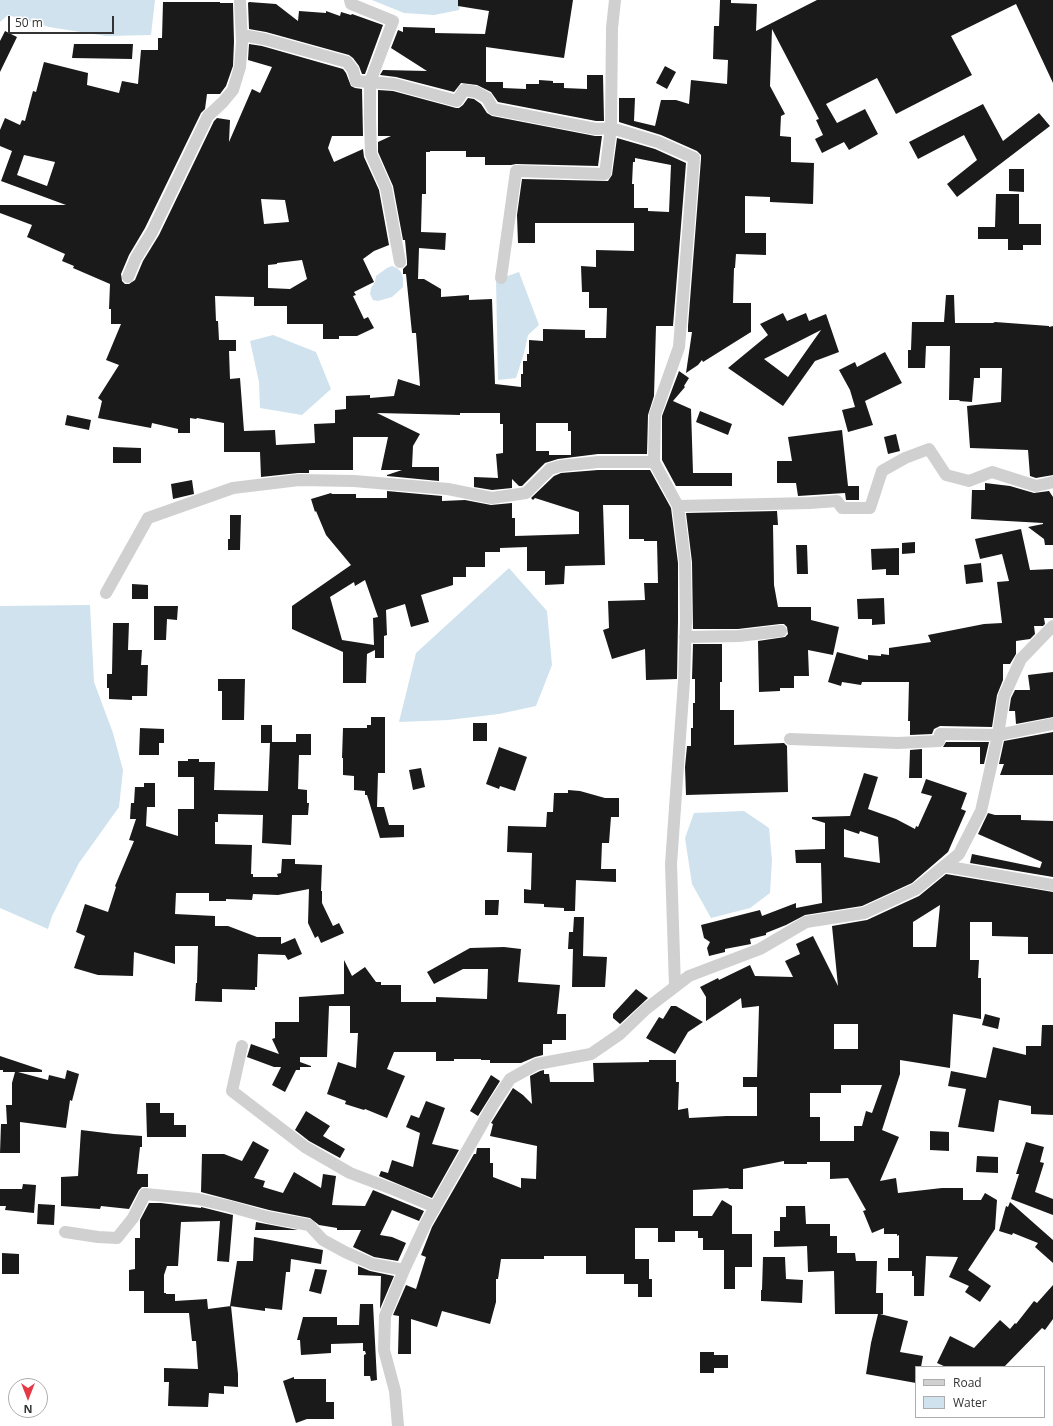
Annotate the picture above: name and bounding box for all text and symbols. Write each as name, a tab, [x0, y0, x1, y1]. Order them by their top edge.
scale bar	[10, 8, 116, 34]
text: 50 m	[15, 14, 43, 31]
legend	[915, 1366, 1045, 1418]
text: Road	[953, 1374, 982, 1391]
north arrow	[8, 1378, 48, 1418]
text: Water	[953, 1394, 987, 1411]
text: N	[24, 1402, 32, 1417]

